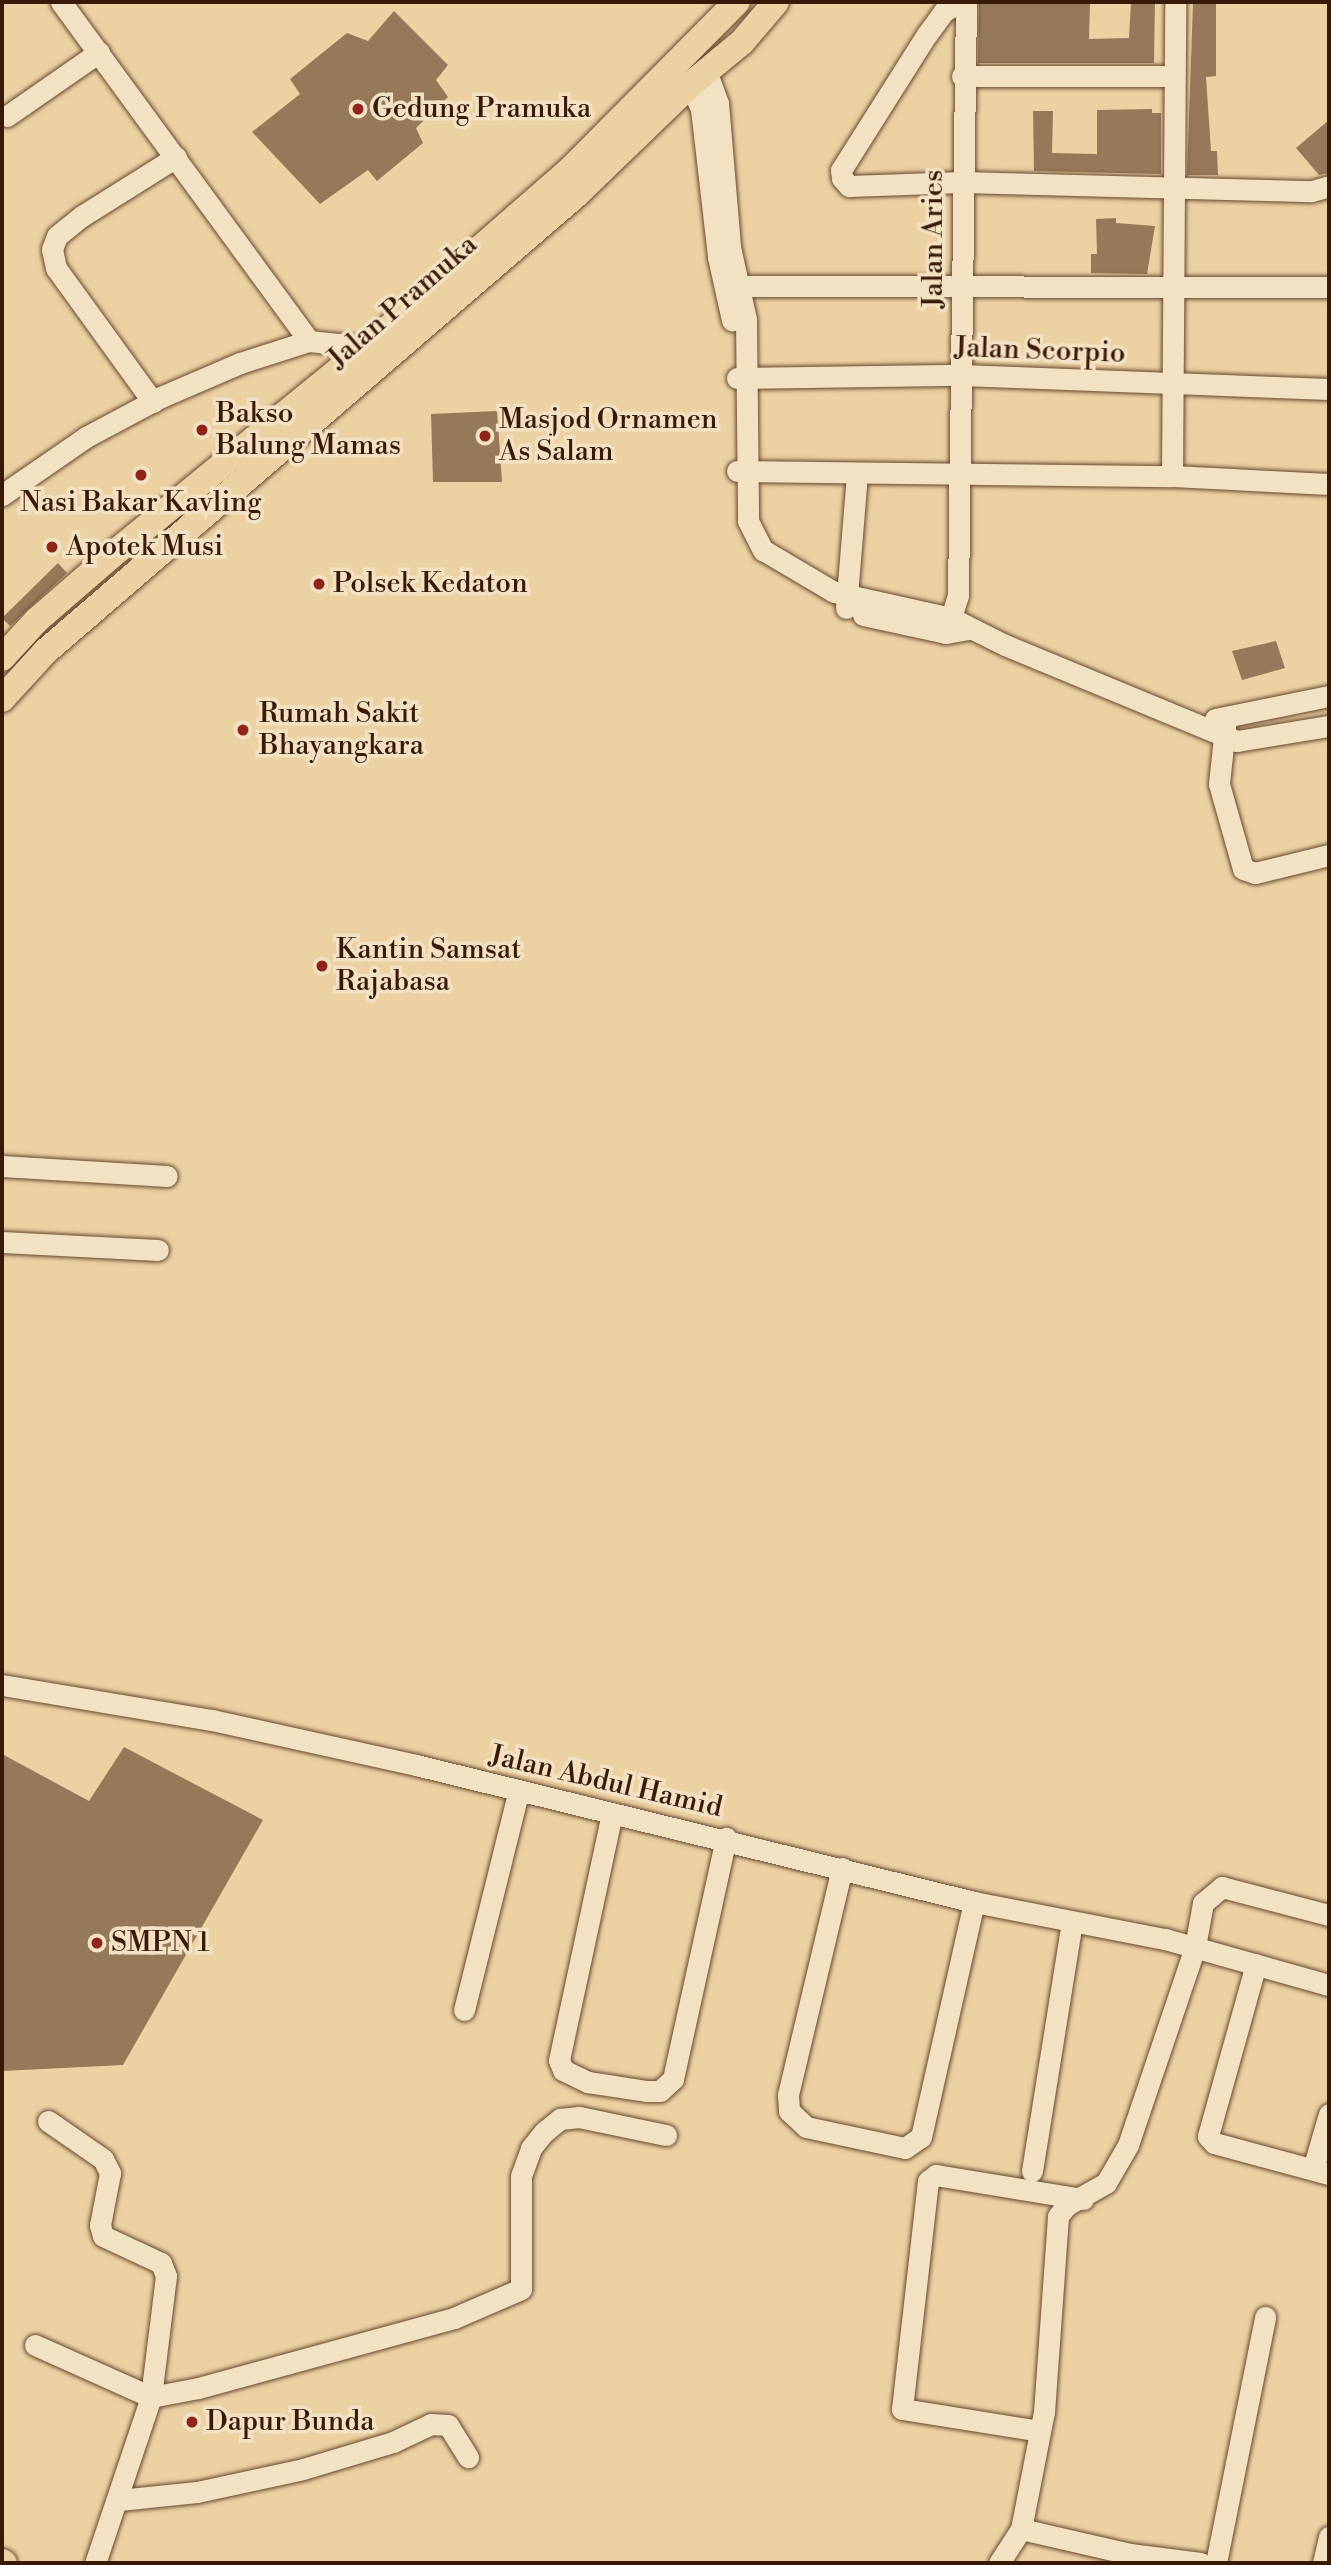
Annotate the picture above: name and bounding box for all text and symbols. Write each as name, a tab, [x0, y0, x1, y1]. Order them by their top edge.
place label: Gedung Pramuka	[372, 92, 591, 126]
marker: Gedung Pramuka	[350, 101, 366, 117]
street label: Jalan Aries	[917, 170, 951, 308]
street label: Jalan Pramuka	[322, 228, 484, 376]
street label: Jalan Scorpio	[954, 331, 1126, 371]
place label: Bakso Balung Mamas	[216, 397, 401, 463]
place label: Masjod Ornamen As Salam	[499, 403, 717, 469]
marker: Bakso Balung Mamas	[194, 422, 210, 438]
marker: Masjod Ornamen As Salam	[477, 428, 493, 444]
marker: Nasi Bakar Kavling	[133, 467, 149, 483]
place label: Nasi Bakar Kavling	[20, 486, 262, 520]
place label: Apotek Musi	[66, 530, 223, 564]
marker: Apotek Musi	[44, 539, 60, 555]
place label: Polsek Kedaton	[333, 567, 528, 601]
marker: Polsek Kedaton	[311, 576, 327, 592]
place label: Rumah Sakit Bhayangkara	[259, 697, 424, 763]
marker: Rumah Sakit Bhayangkara	[233, 720, 253, 740]
place label: Kantin Samsat Rajabasa	[336, 933, 521, 999]
marker: Kantin Samsat Rajabasa	[314, 958, 330, 974]
street label: Jalan Abdul Hamid	[486, 1739, 726, 1825]
place label: SMPN 1	[111, 1926, 210, 1960]
marker: SMPN 1	[89, 1935, 105, 1951]
place label: Dapur Bunda	[206, 2405, 374, 2439]
marker: Dapur Bunda	[184, 2414, 200, 2430]

